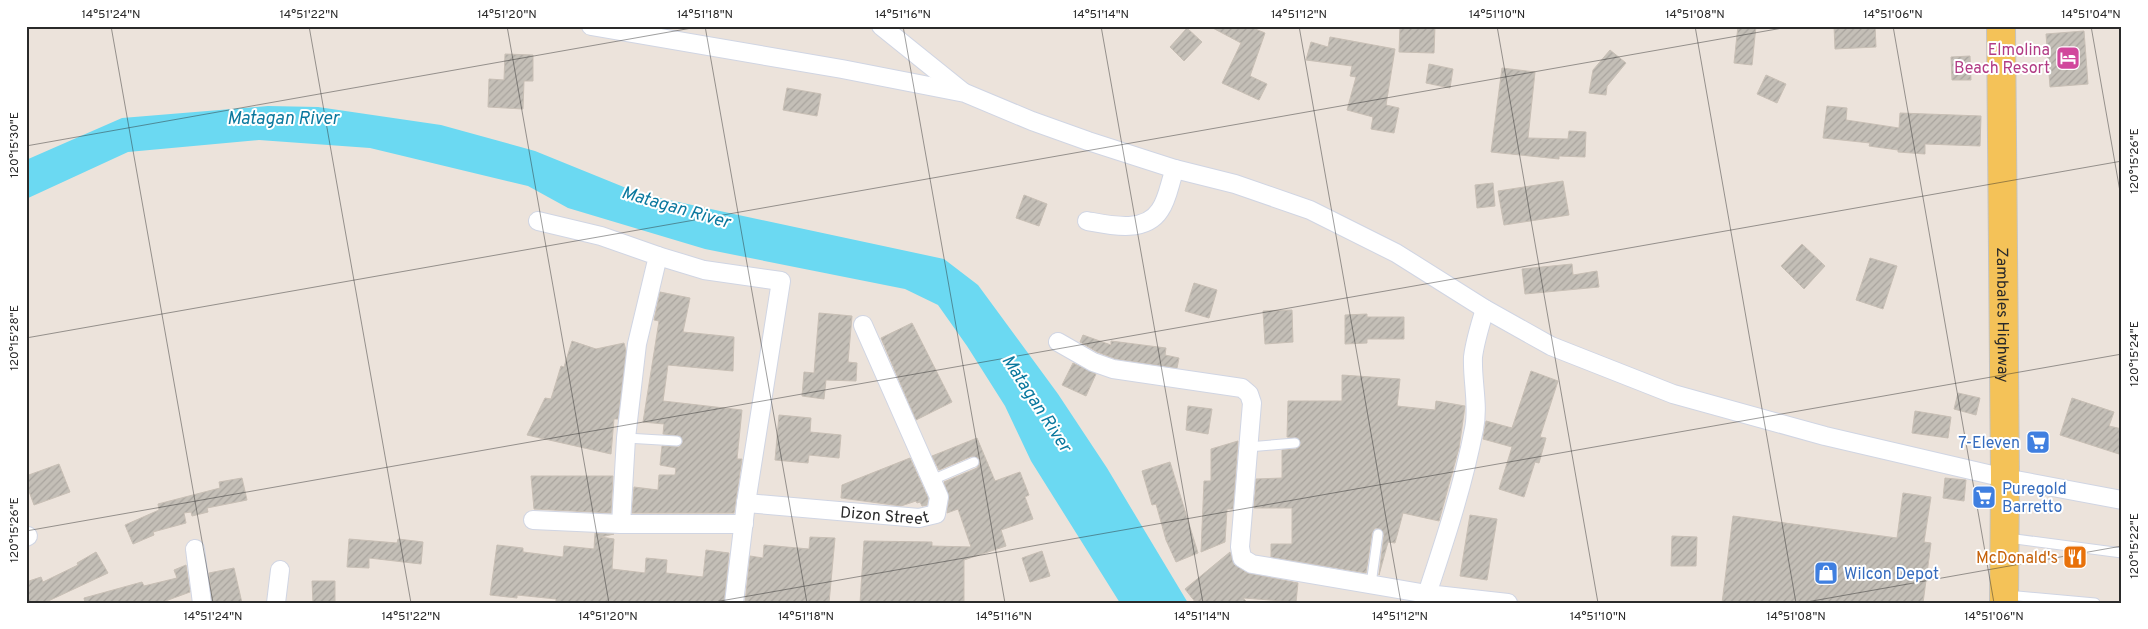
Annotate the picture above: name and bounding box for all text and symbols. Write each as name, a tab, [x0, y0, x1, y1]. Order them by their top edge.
text: 14°51'24"N	[81, 7, 141, 23]
text: 14°51'22"N	[279, 7, 339, 23]
text: 14°51'20"N	[477, 7, 537, 23]
text: 14°51'18"N	[677, 7, 733, 23]
text: 14°51'16"N	[875, 7, 931, 23]
text: 14°51'14"N	[1073, 7, 1129, 23]
text: 14°51'12"N	[1271, 7, 1327, 23]
text: 14°51'10"N	[1469, 7, 1525, 23]
text: 14°51'08"N	[1665, 7, 1725, 23]
text: 14°51'06"N	[1863, 7, 1923, 23]
text: 14°51'04"N	[2061, 7, 2121, 23]
place label: Elmolina Beach Resort	[1954, 41, 2050, 79]
hotel icon: Elmolina Beach Resort	[2055, 45, 2081, 71]
water label: Matagan River	[227, 108, 341, 131]
text: 120°15'30"E	[7, 112, 23, 178]
text: 120°15'26"E	[2127, 128, 2143, 194]
water label: Matagan River	[619, 182, 735, 235]
street label: Zambales Highway	[1991, 247, 2012, 383]
text: 120°15'28"E	[7, 305, 23, 371]
text: 120°15'24"E	[2127, 321, 2143, 387]
water label: Matagan River	[996, 351, 1077, 459]
supermarket icon: 7-Eleven	[2025, 429, 2051, 455]
place label: 7-Eleven	[1958, 434, 2020, 454]
place label: Puregold Barretto	[2002, 480, 2067, 518]
supermarket icon: Puregold Barretto	[1971, 484, 1997, 510]
text: 120°15'26"E	[7, 497, 23, 563]
street label: Dizon Street	[839, 503, 931, 530]
text: 120°15'22"E	[2127, 513, 2143, 579]
restaurant icon: McDonald's	[2062, 544, 2088, 570]
place label: McDonald's	[1976, 549, 2058, 569]
shop icon: Wilcon Depot	[1813, 560, 1839, 586]
place label: Wilcon Depot	[1844, 565, 1939, 585]
text: 14°51'24"N	[183, 609, 243, 625]
text: 14°51'22"N	[381, 609, 441, 625]
text: 14°51'20"N	[578, 609, 638, 625]
text: 14°51'18"N	[778, 609, 834, 625]
text: 14°51'16"N	[976, 609, 1032, 625]
text: 14°51'14"N	[1174, 609, 1230, 625]
text: 14°51'12"N	[1372, 609, 1428, 625]
text: 14°51'10"N	[1570, 609, 1626, 625]
text: 14°51'08"N	[1766, 609, 1826, 625]
text: 14°51'06"N	[1964, 609, 2024, 625]

